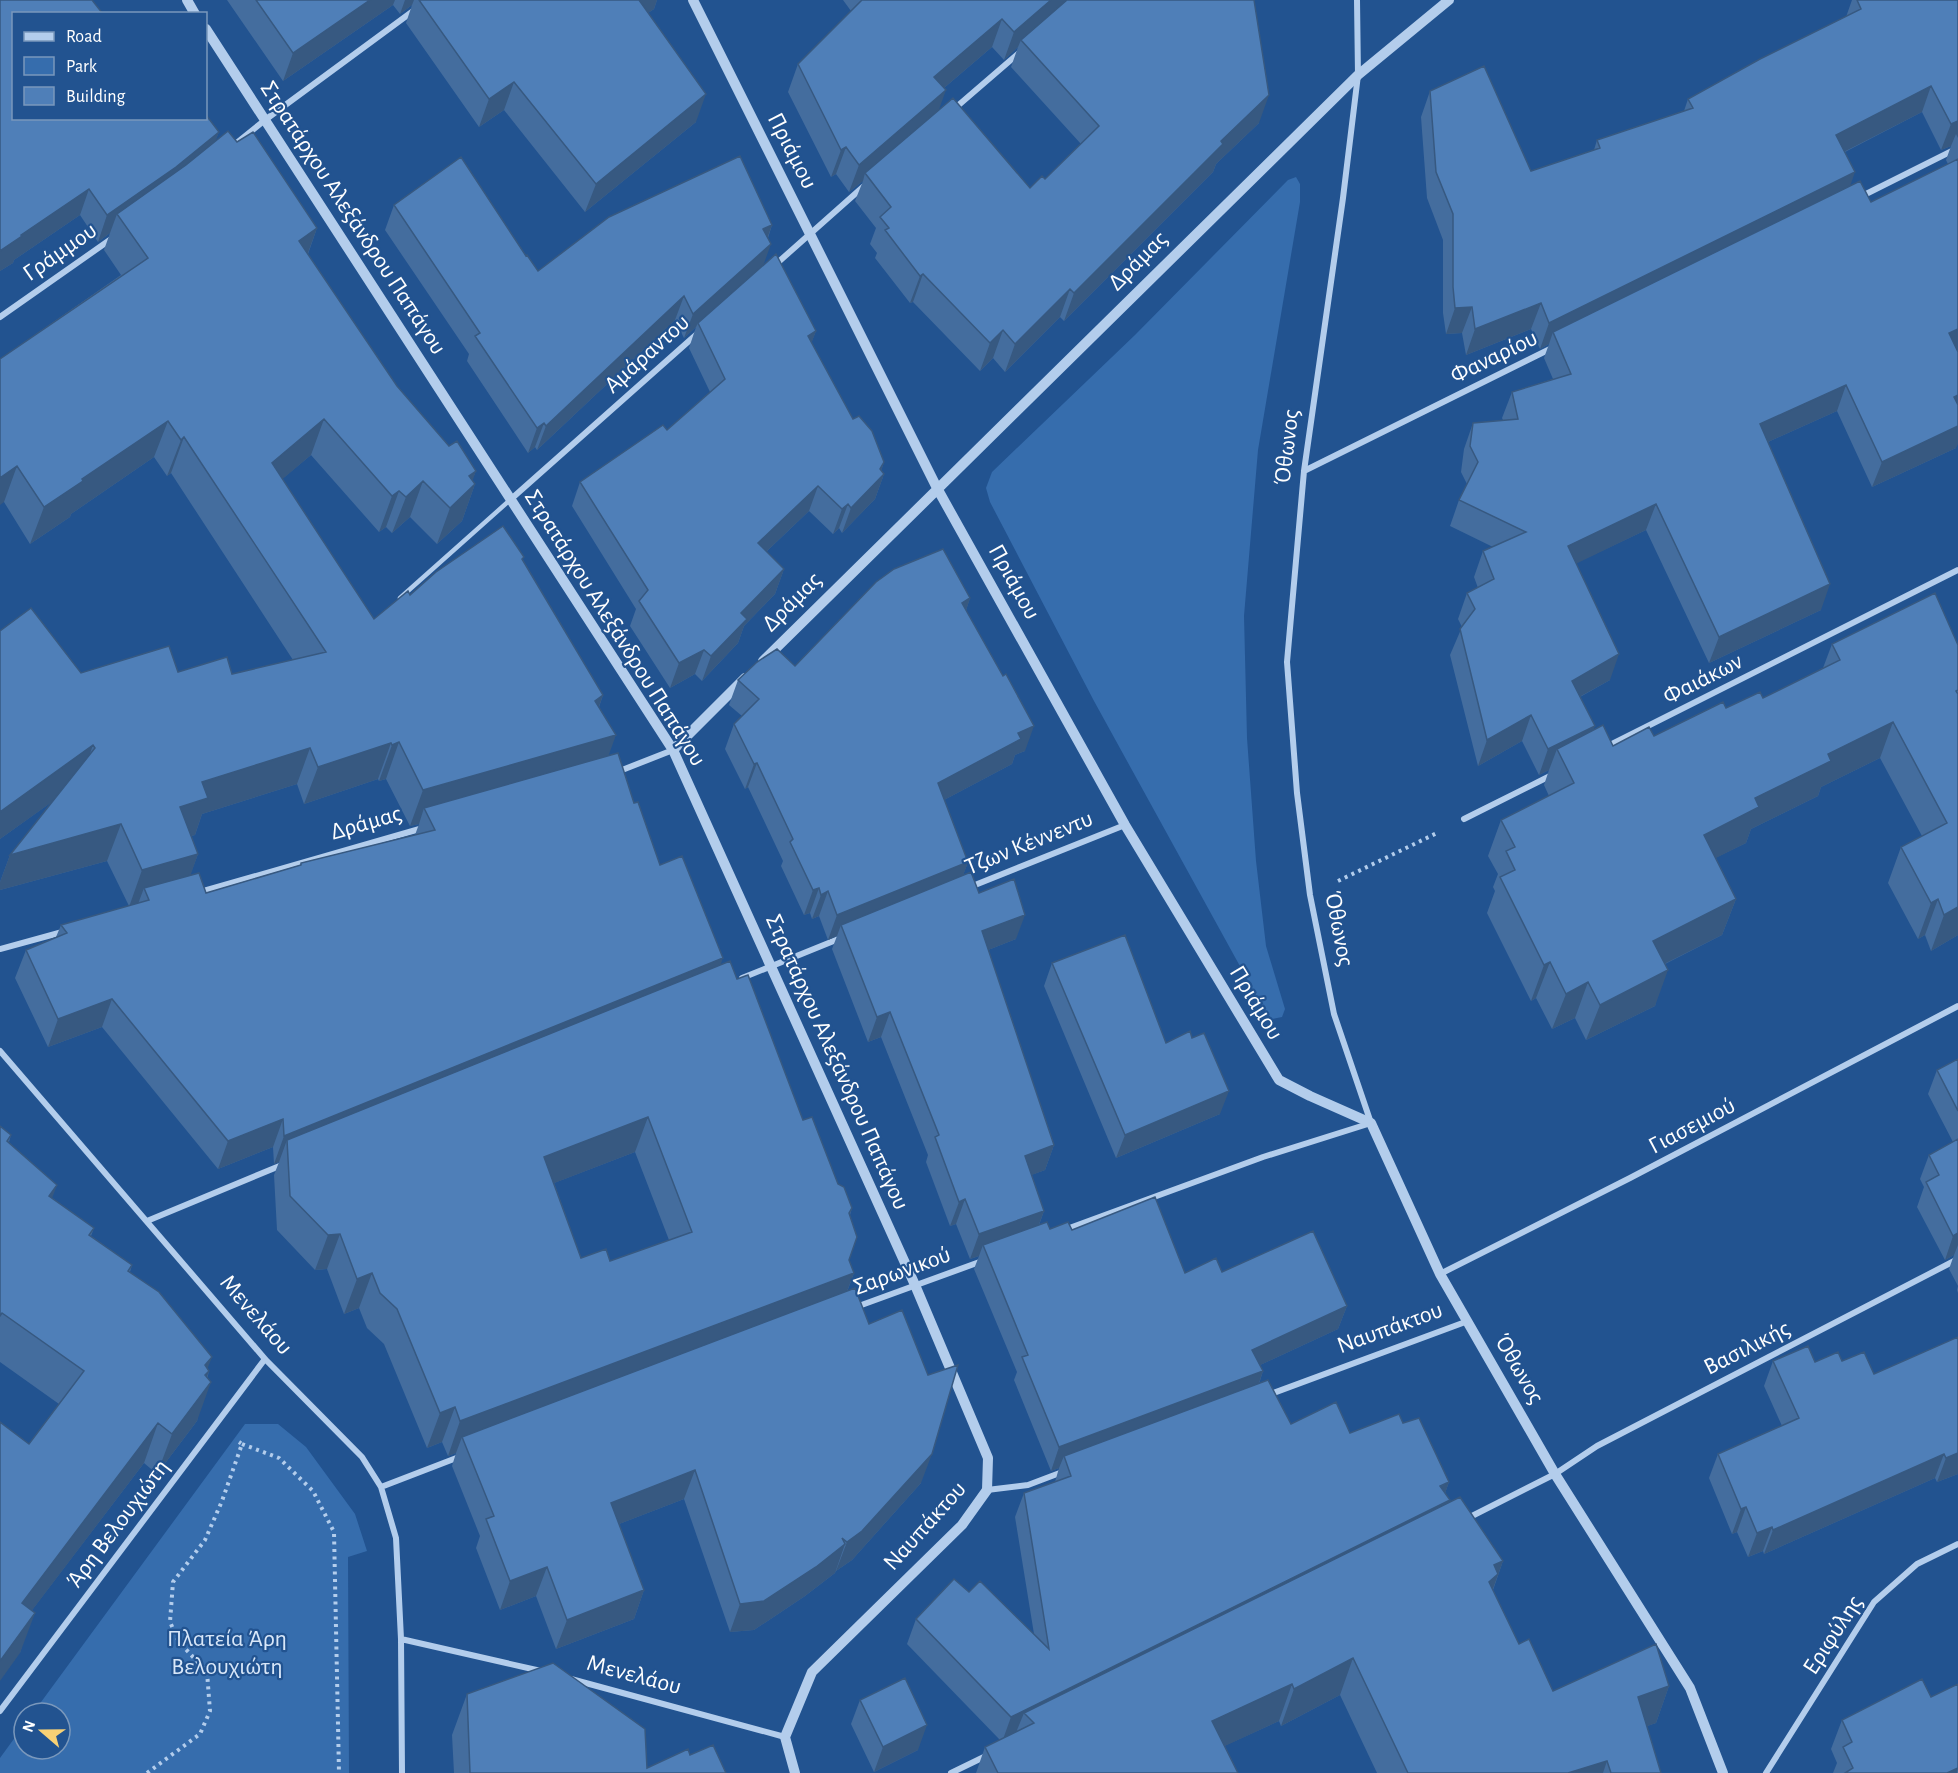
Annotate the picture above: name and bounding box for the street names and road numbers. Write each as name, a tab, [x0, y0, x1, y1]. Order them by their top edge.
street label: Στρατάρχου Αλεξάνδρου Παπάγου	[256, 77, 450, 359]
street label: Πριάμου	[763, 109, 821, 193]
street label: Γράμμου	[19, 218, 101, 286]
street label: Δράμας	[1104, 227, 1172, 295]
street label: Αμάραντου	[600, 310, 694, 398]
street label: Φαναρίου	[1447, 326, 1541, 388]
street label: Όθωνος	[1270, 408, 1304, 486]
street label: Στρατάρχου Αλεξάνδρου Παπάγου	[520, 486, 710, 770]
street label: Πριάμου	[984, 540, 1044, 624]
street label: Δράμας	[758, 568, 826, 636]
street label: Φαιάκων	[1659, 649, 1747, 709]
street label: Δράμας	[328, 801, 404, 845]
street label: Τζων Κέννεντυ	[962, 806, 1096, 880]
street label: Όθωνος	[1320, 890, 1358, 968]
street label: Στρατάρχου Αλεξάνδρου Παπάγου	[761, 911, 913, 1213]
street label: Πριάμου	[1225, 962, 1287, 1044]
street label: Γιασεμιού	[1645, 1093, 1739, 1159]
street label: Σαρωνικού	[850, 1242, 954, 1300]
street label: Μενελάου	[215, 1271, 297, 1359]
street label: Ναυπάκτου	[1334, 1298, 1446, 1358]
street label: Βασιλικής	[1700, 1316, 1794, 1380]
street label: Όθωνος	[1490, 1330, 1548, 1408]
street label: Άρη Βελουχιώτη	[62, 1455, 174, 1593]
street label: Ναυπάκτου	[879, 1477, 971, 1575]
street label: Εριφύλης	[1799, 1591, 1867, 1679]
street label: Μενελάου	[584, 1651, 684, 1699]

